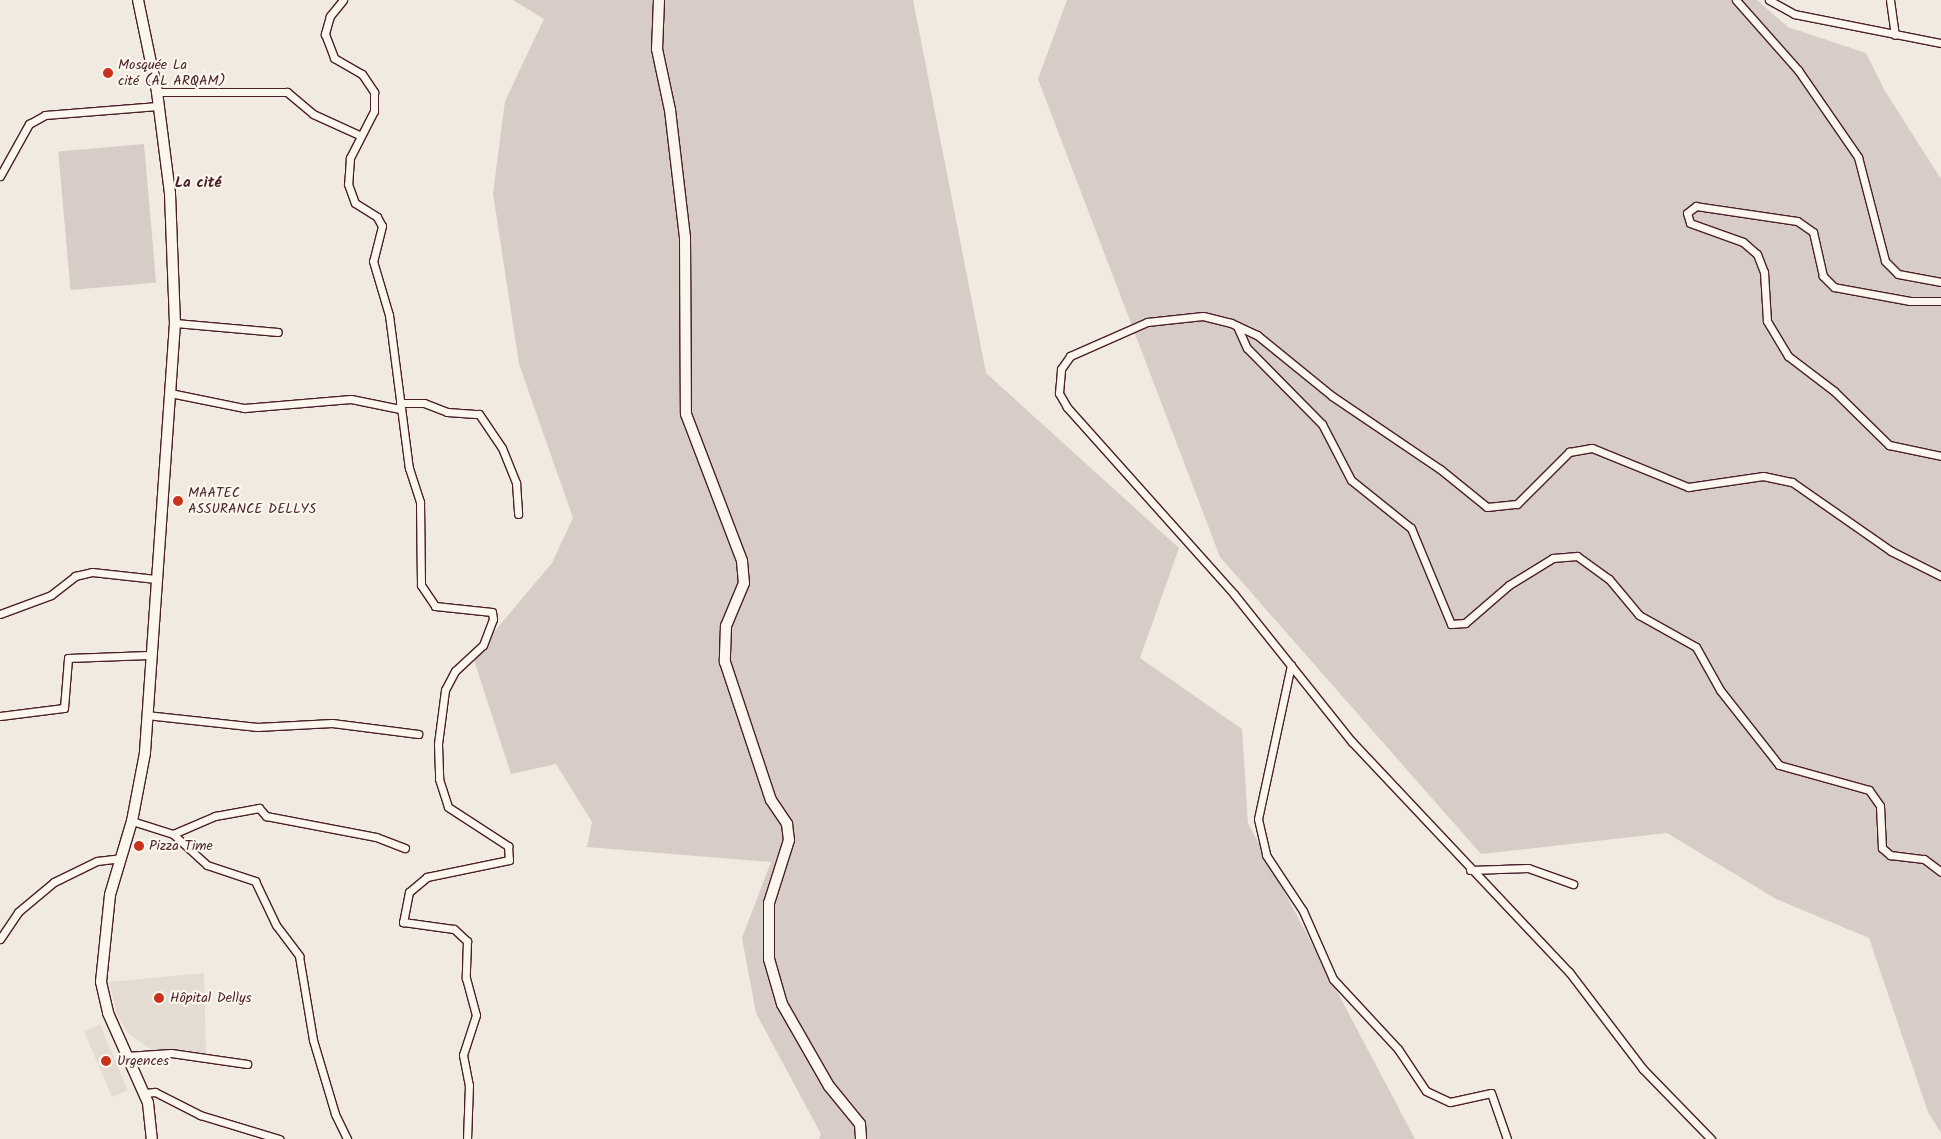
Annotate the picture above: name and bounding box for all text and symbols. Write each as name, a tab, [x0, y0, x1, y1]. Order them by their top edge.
place label: Mosquée La cité (AL ARQAM)	[118, 57, 226, 90]
marker: Mosquée La cité (AL ARQAM)	[102, 67, 114, 79]
district label: La cité	[175, 175, 221, 193]
place label: MAATEC ASSURANCE DELLYS	[188, 485, 316, 518]
marker: MAATEC ASSURANCE DELLYS	[172, 495, 184, 507]
place label: Pizza Time	[149, 838, 213, 854]
marker: Pizza Time	[133, 840, 145, 852]
place label: Hôpital Dellys	[170, 990, 251, 1006]
marker: Hôpital Dellys	[152, 991, 166, 1005]
place label: Urgences	[117, 1053, 169, 1069]
marker: Urgences	[99, 1054, 113, 1068]

